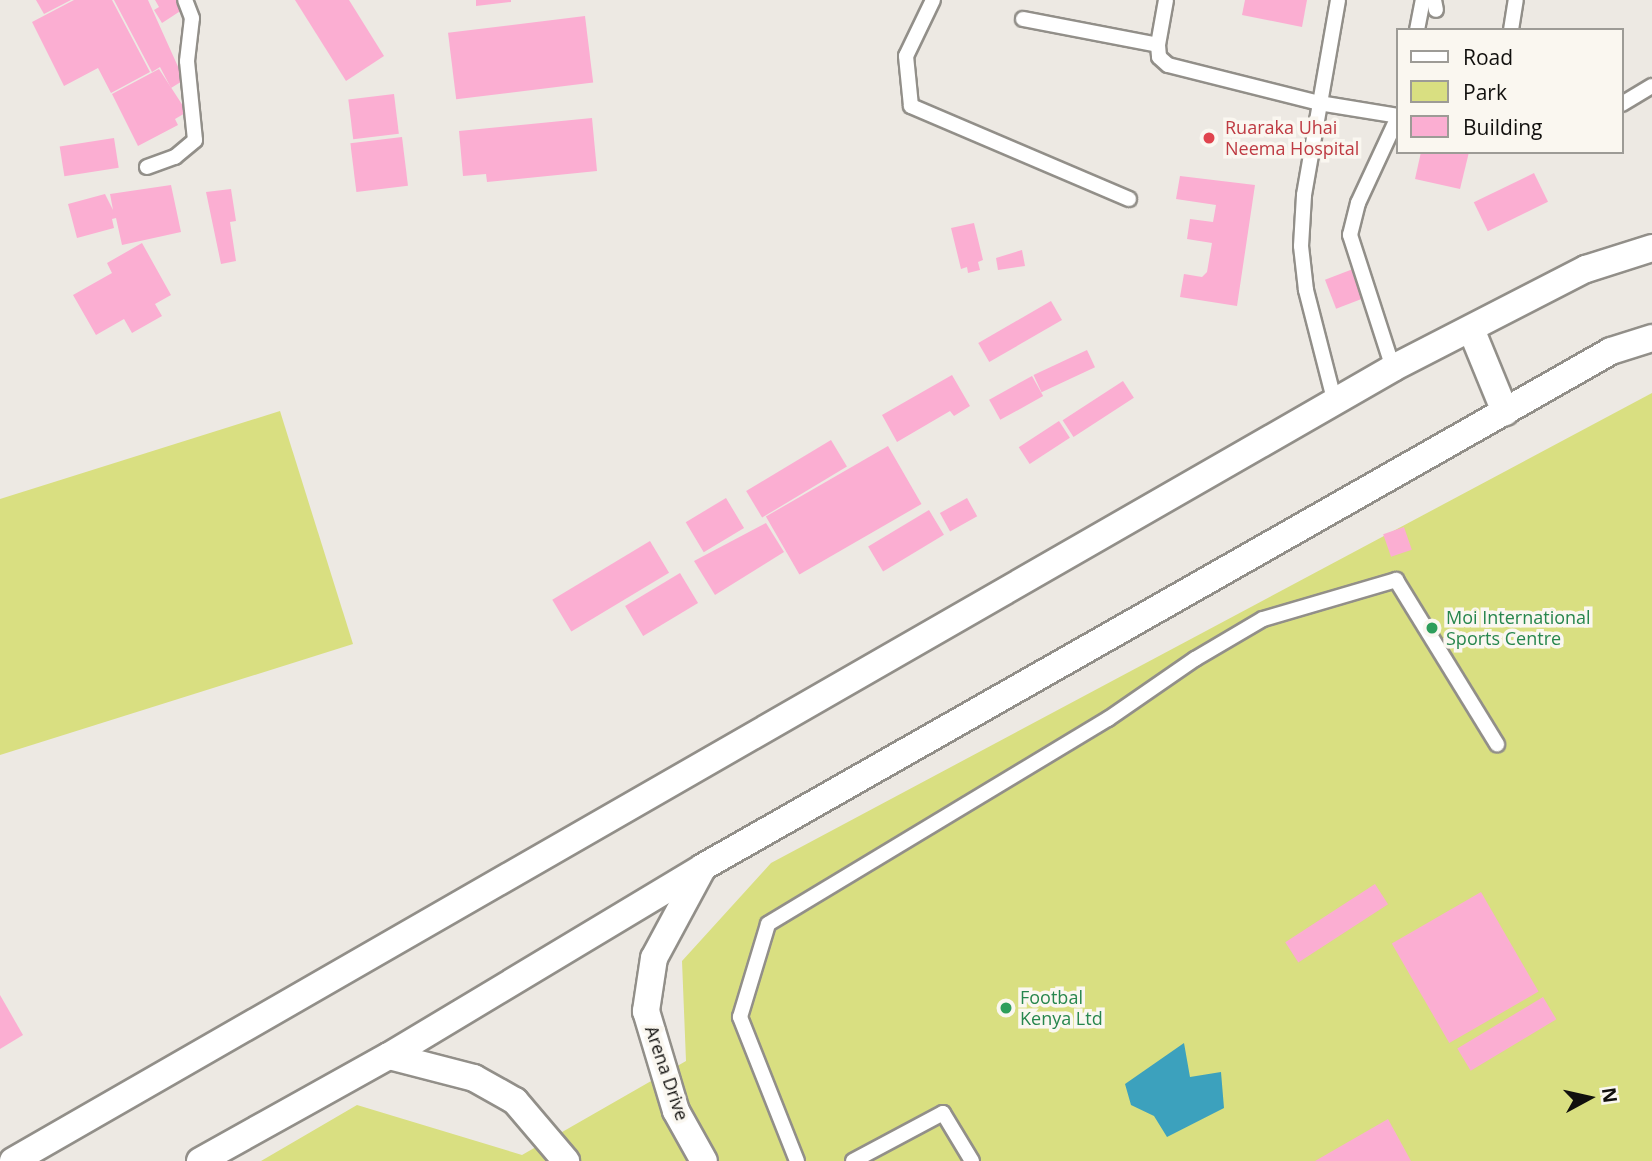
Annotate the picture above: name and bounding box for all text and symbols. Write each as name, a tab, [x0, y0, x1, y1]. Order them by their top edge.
legend	[1396, 28, 1624, 154]
text: Road	[1463, 43, 1513, 71]
text: Park	[1463, 78, 1507, 106]
text: Building	[1463, 113, 1542, 141]
place label: Ruaraka Uhai Neema Hospital	[1225, 117, 1359, 160]
marker: Ruaraka Uhai Neema Hospital	[1199, 128, 1219, 148]
place label: Moi International Sports Centre	[1446, 607, 1591, 650]
marker: Moi International Sports Centre	[1424, 620, 1440, 636]
place label: Footbal Kenya Ltd	[1020, 987, 1103, 1030]
marker: Footbal Kenya Ltd	[998, 1000, 1014, 1016]
street label: Arena Drive	[641, 1023, 693, 1123]
north arrow	[1554, 1063, 1624, 1133]
text: N	[1596, 1086, 1624, 1105]

